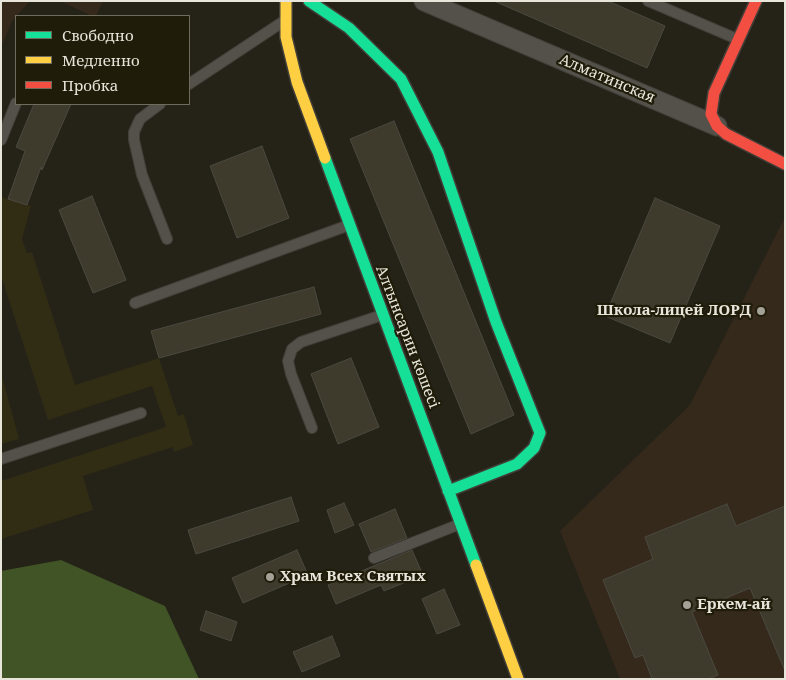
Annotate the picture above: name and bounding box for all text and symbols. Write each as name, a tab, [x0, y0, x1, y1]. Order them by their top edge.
legend	[15, 15, 190, 105]
text: Свободно	[62, 25, 134, 45]
text: Медленно	[62, 50, 140, 70]
street label: Алматинская	[556, 51, 658, 107]
text: Пробка	[62, 75, 118, 95]
street label: Алтынсарин көшесі	[371, 263, 443, 411]
place label: Школа-лицей ЛОРД	[597, 302, 751, 320]
marker: Школа-лицей ЛОРД	[755, 305, 767, 317]
place label: Храм Всех Святых	[280, 568, 426, 586]
marker: Храм Всех Святых	[264, 571, 276, 583]
place label: Еркем-ай	[697, 596, 771, 614]
marker: Еркем-ай	[681, 599, 693, 611]

